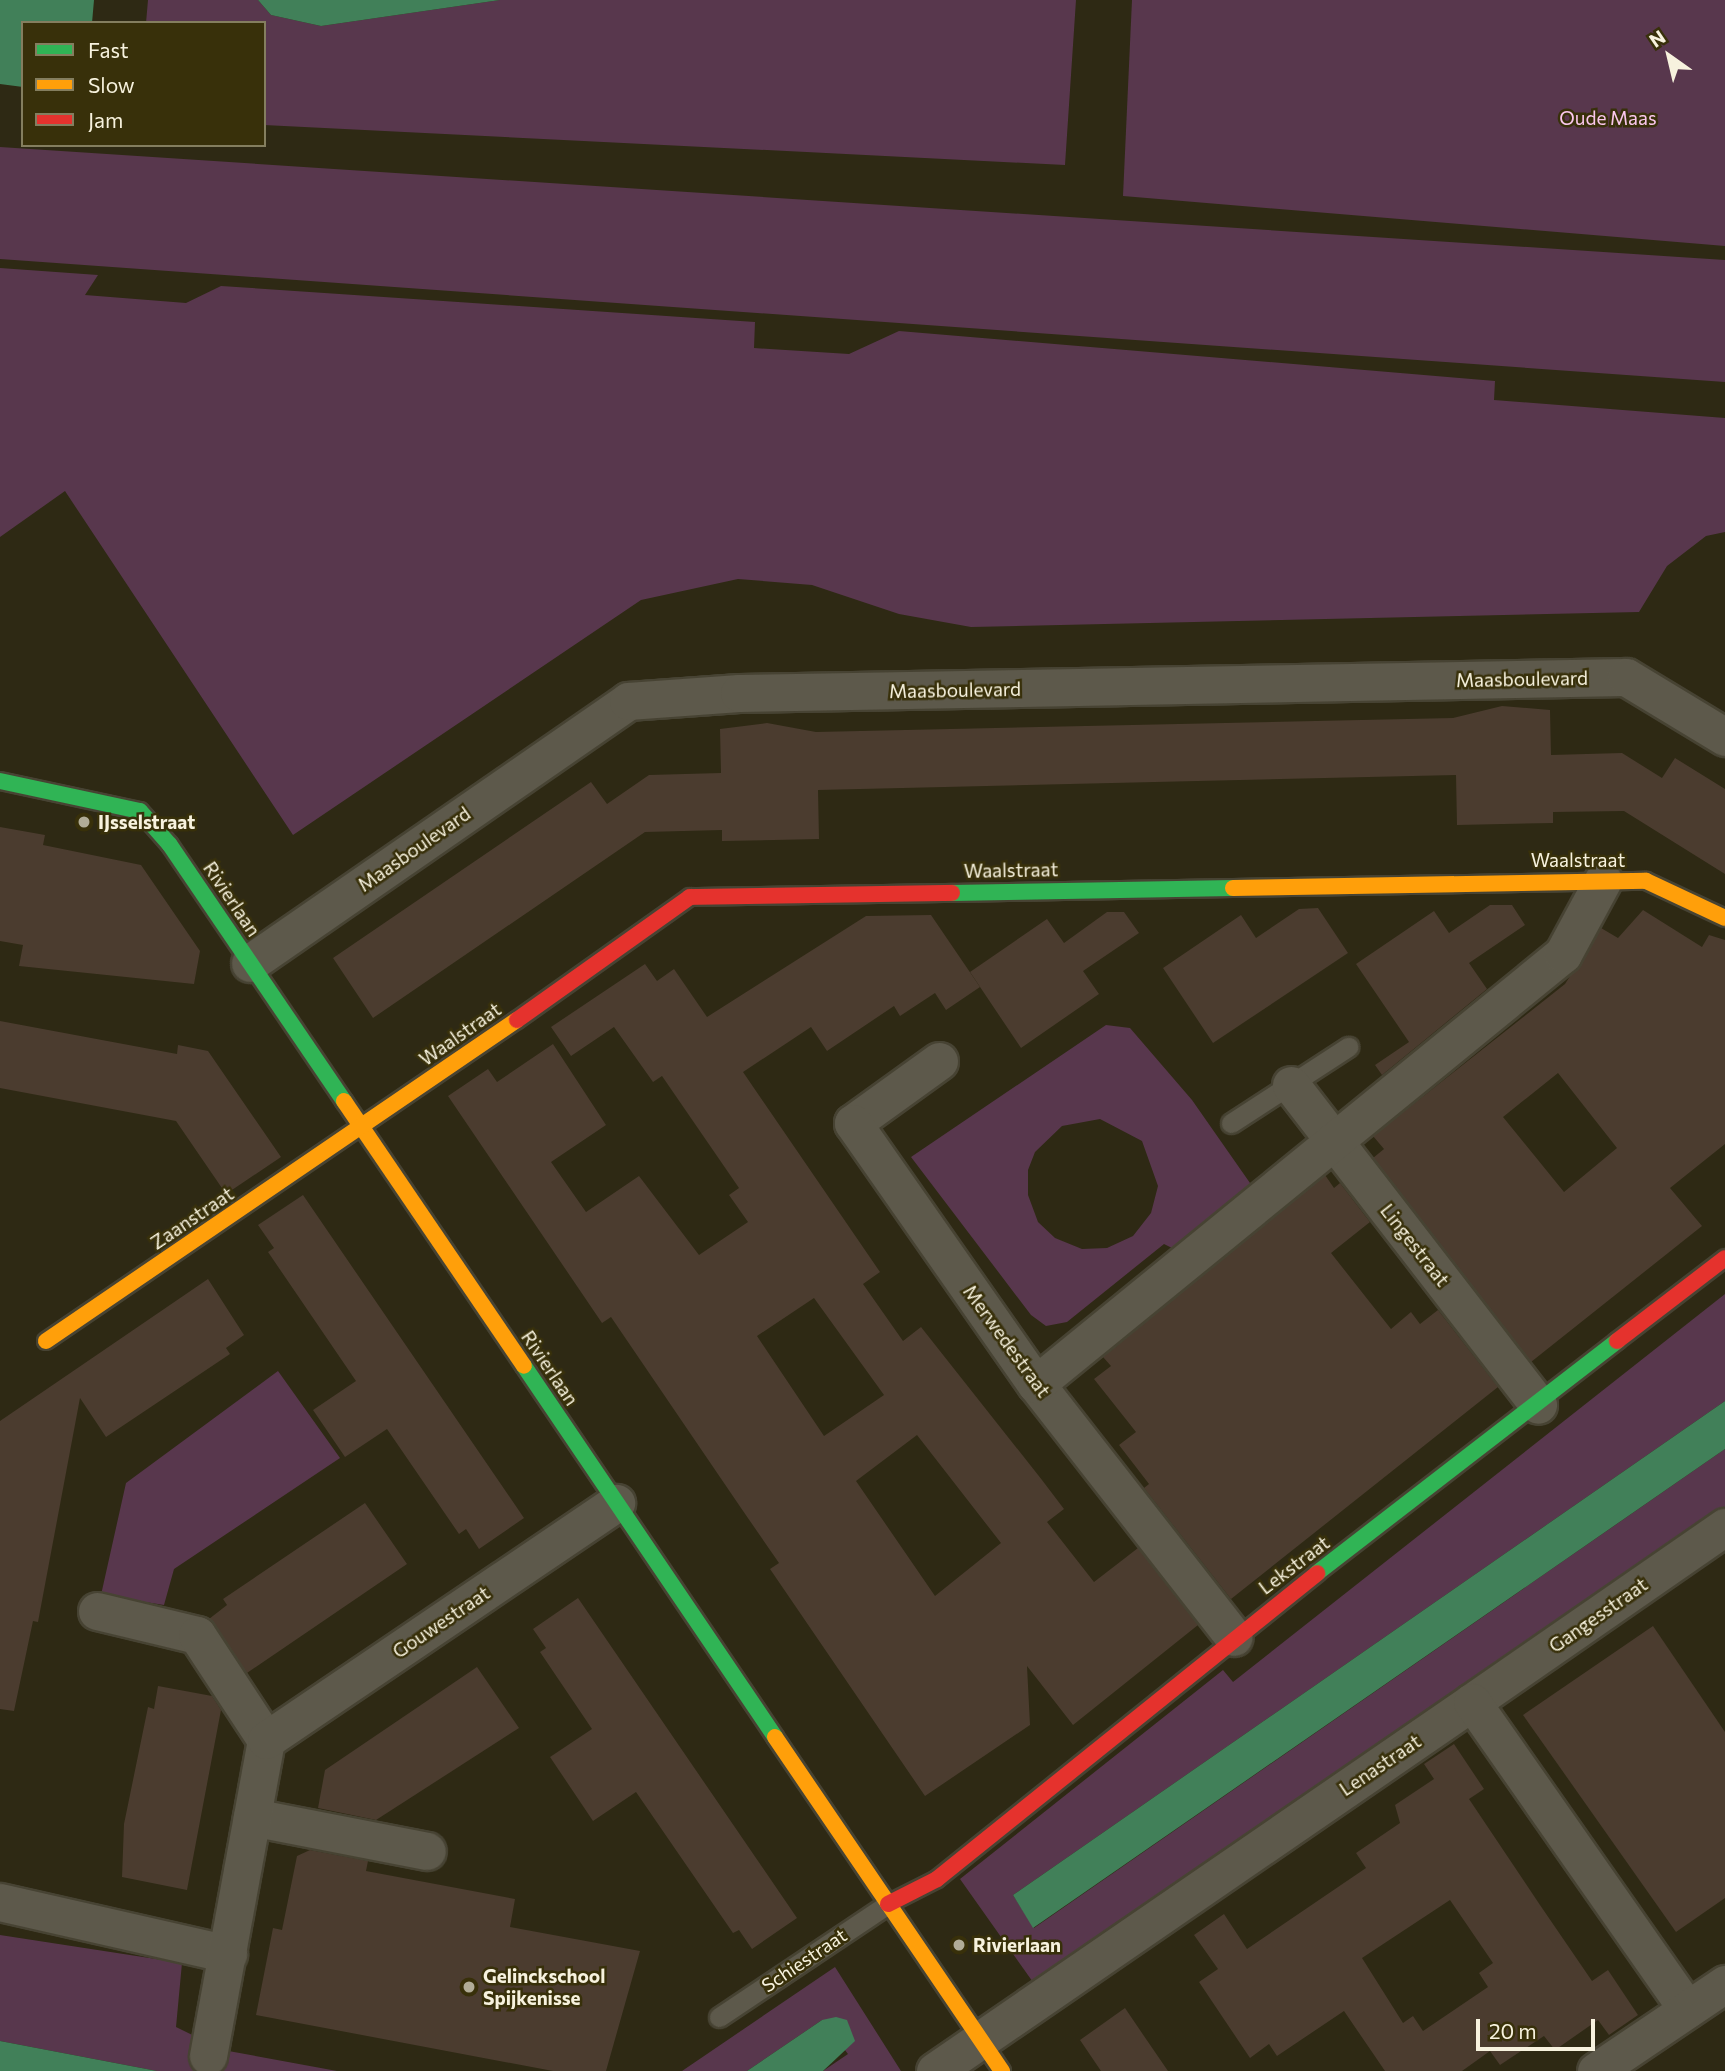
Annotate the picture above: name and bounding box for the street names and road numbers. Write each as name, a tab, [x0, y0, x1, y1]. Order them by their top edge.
street label: Maasboulevard	[1456, 666, 1588, 692]
street label: Maasboulevard	[889, 677, 1021, 703]
street label: Maasboulevard	[353, 802, 475, 896]
street label: Waalstraat	[1531, 849, 1625, 871]
street label: Rivierlaan	[199, 857, 265, 941]
street label: Waalstraat	[964, 858, 1058, 882]
street label: Waalstraat	[415, 998, 505, 1070]
street label: Zaanstraat	[146, 1182, 238, 1254]
street label: Lingestraat	[1376, 1199, 1454, 1291]
street label: Merwedestraat	[959, 1280, 1055, 1402]
street label: Rivierlaan	[517, 1326, 583, 1410]
street label: Lekstraat	[1254, 1531, 1334, 1599]
street label: Gangesstraat	[1544, 1573, 1652, 1657]
street label: Gouwestraat	[388, 1581, 494, 1663]
street label: Lenastraat	[1335, 1729, 1425, 1801]
street label: Schiestraat	[757, 1923, 851, 1997]

